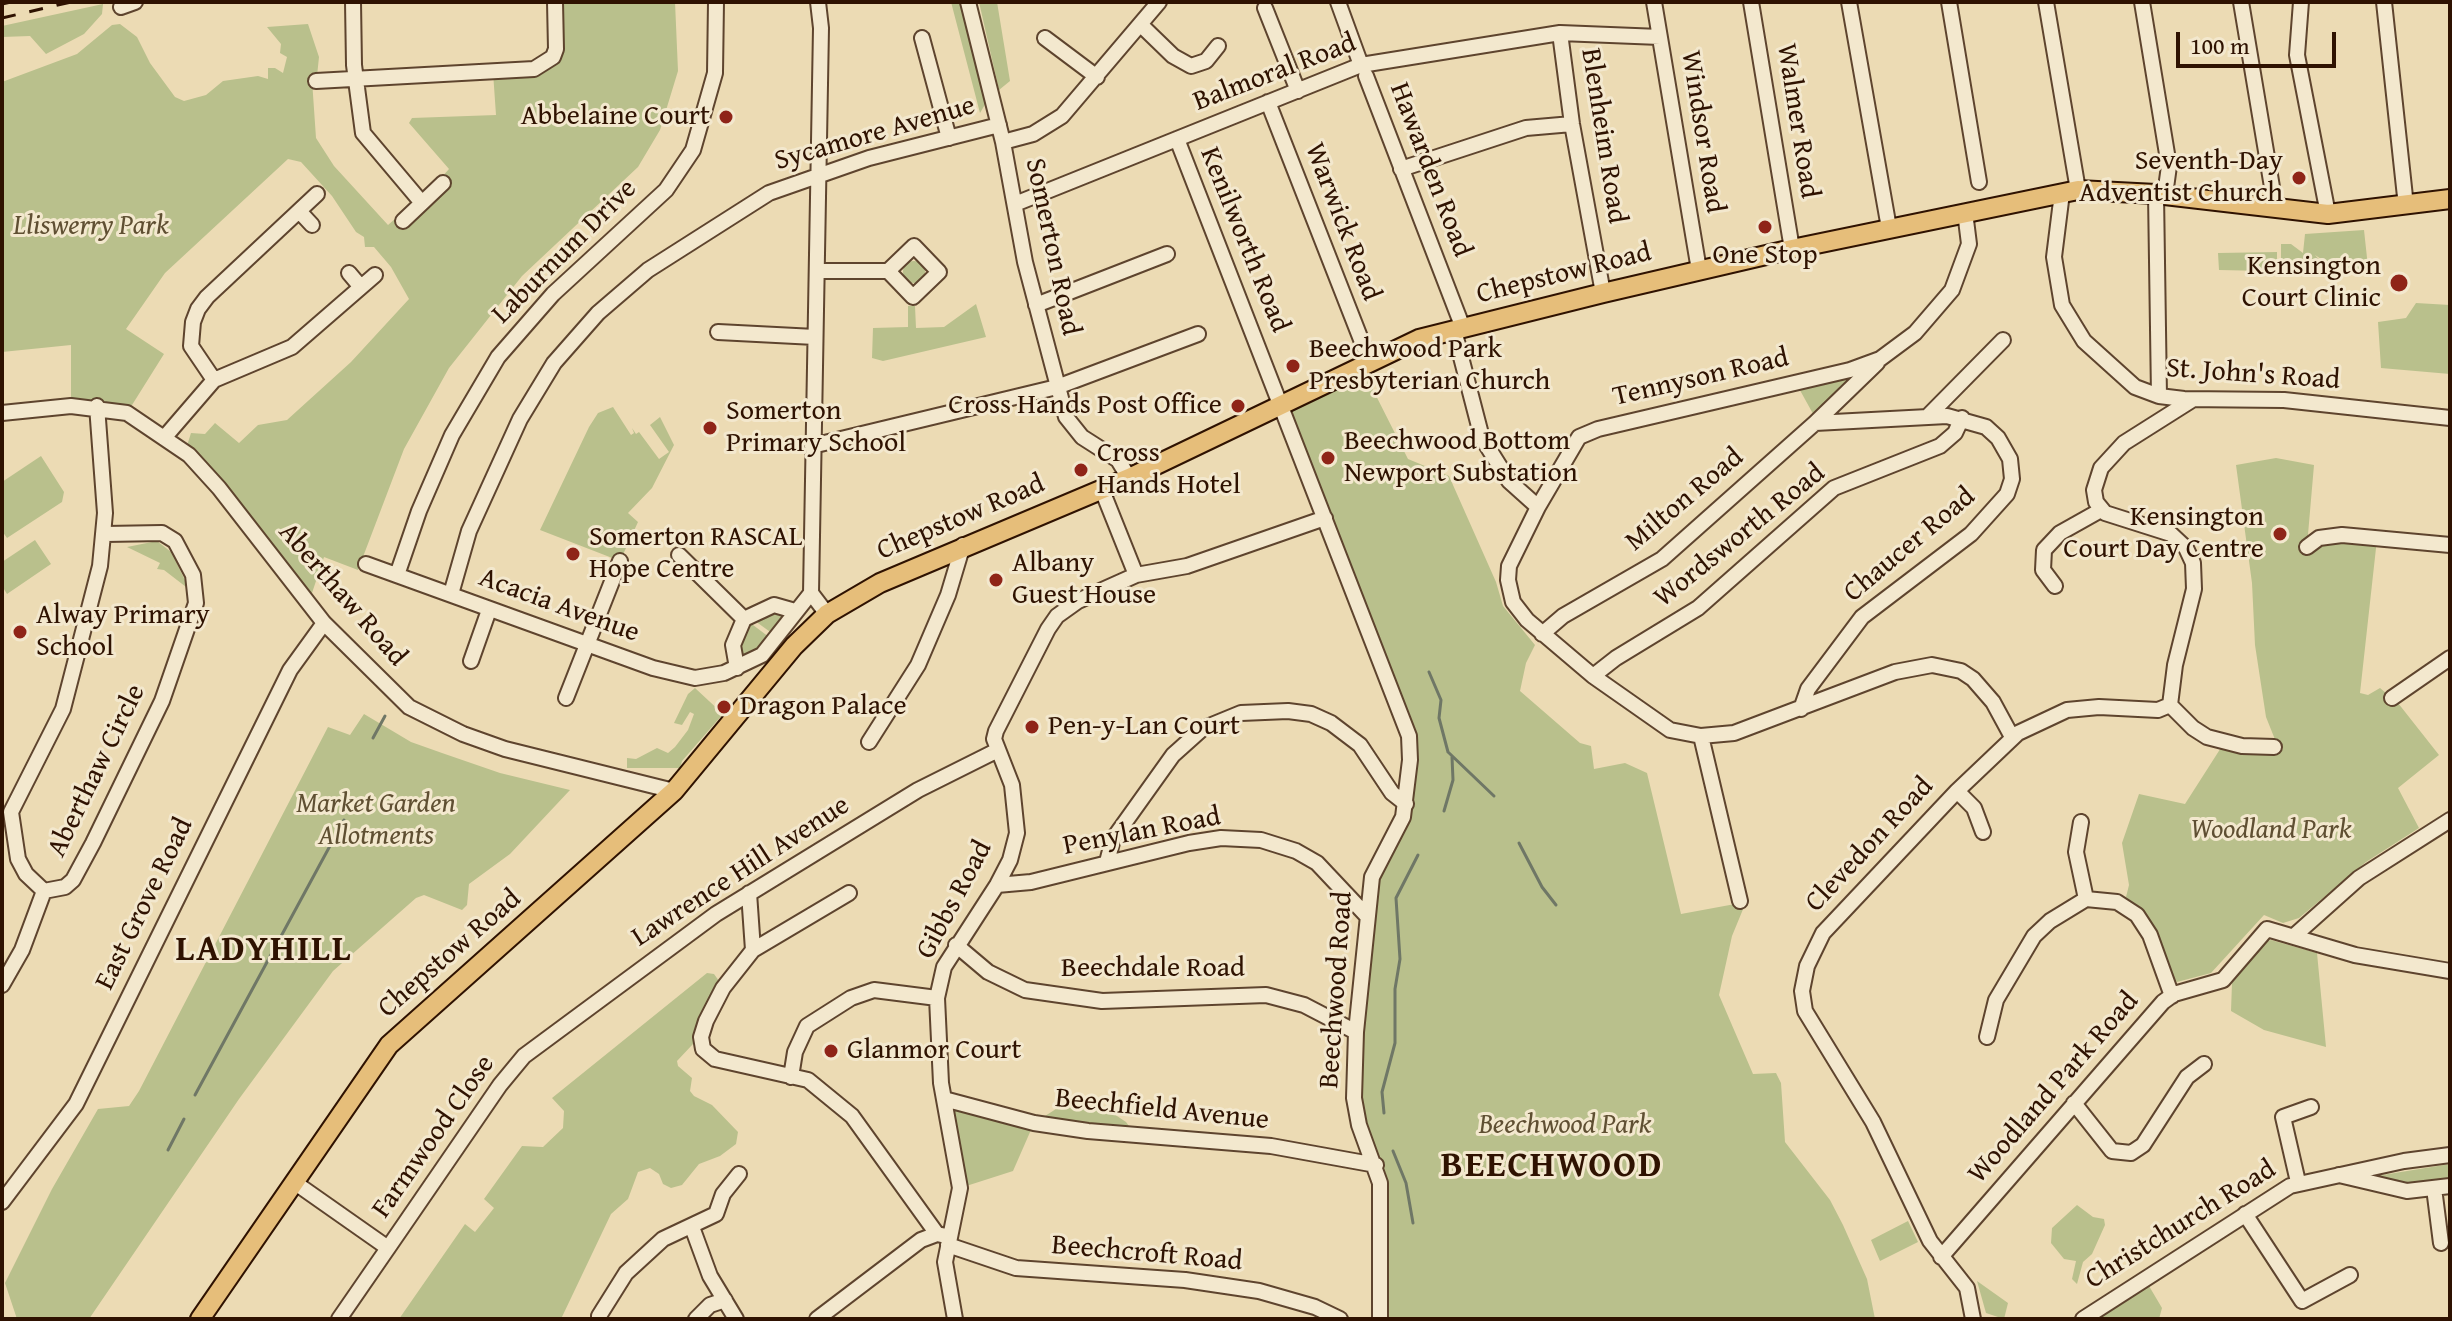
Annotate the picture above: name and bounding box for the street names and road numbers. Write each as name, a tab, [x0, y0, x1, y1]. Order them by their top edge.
street label: Balmoral Road	[1189, 27, 1361, 119]
street label: Walmer Road	[1768, 41, 1826, 201]
street label: Blenheim Road	[1573, 46, 1633, 226]
street label: Windsor Road	[1673, 48, 1731, 216]
street label: Hawarden Road	[1381, 78, 1479, 262]
street label: Sycamore Avenue	[771, 89, 979, 179]
street label: Warwick Road	[1297, 138, 1387, 306]
street label: Kenilworth Road	[1192, 142, 1296, 338]
street label: Somerton Road	[1017, 155, 1087, 339]
street label: Laburnum Drive	[486, 173, 644, 331]
street label: Chepstow Road	[1473, 236, 1655, 312]
street label: Tennyson Road	[1610, 341, 1792, 415]
street label: St. John's Road	[2165, 352, 2341, 398]
street label: Milton Road	[1619, 441, 1751, 559]
street label: Wordsworth Road	[1648, 457, 1832, 615]
street label: Chepstow Road	[872, 468, 1050, 568]
street label: Chaucer Road	[1837, 480, 1983, 610]
street label: Aberthaw Road	[271, 516, 413, 674]
street label: Acacia Avenue	[474, 561, 644, 651]
street label: Aberthaw Circle	[41, 679, 153, 863]
street label: Clevedon Road	[1799, 771, 1941, 919]
street label: Lawrence Hill Avenue	[626, 789, 856, 955]
street label: Penylan Road	[1061, 800, 1223, 864]
street label: East Grove Road	[89, 813, 201, 995]
street label: Gibbs Road	[910, 835, 1000, 965]
street label: Chepstow Road	[372, 883, 528, 1025]
street label: Beechwood Road	[1313, 890, 1361, 1090]
street label: Beechdale Road	[1061, 952, 1245, 986]
street label: Woodland Park Road	[1962, 985, 2146, 1191]
street label: Farmwood Close	[365, 1049, 503, 1225]
street label: Beechfield Avenue	[1053, 1082, 1271, 1138]
street label: Christchurch Road	[2080, 1153, 2282, 1297]
street label: Beechcroft Road	[1050, 1229, 1244, 1279]

